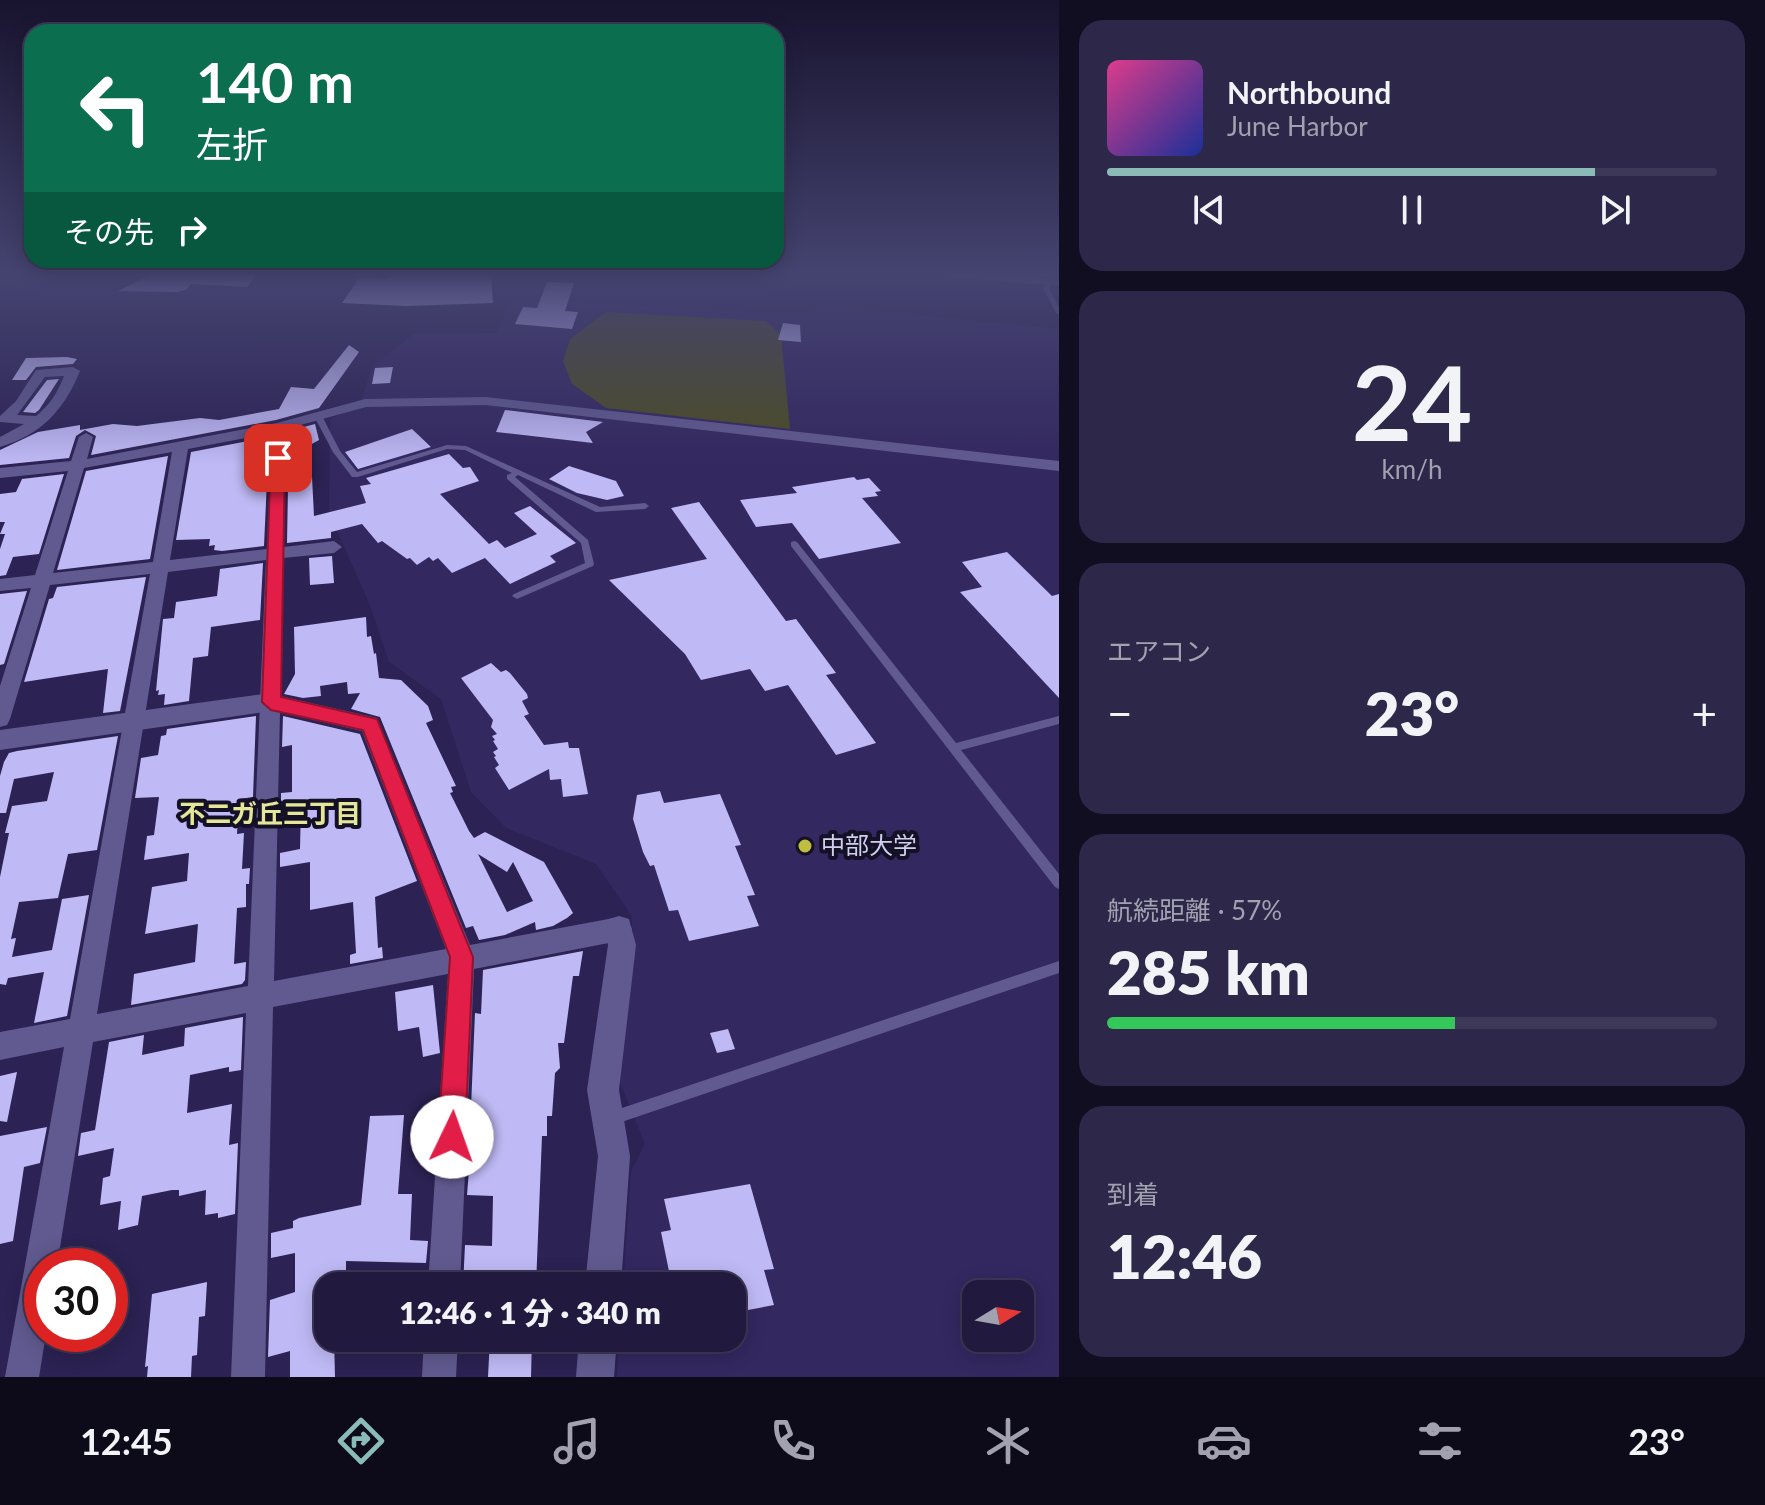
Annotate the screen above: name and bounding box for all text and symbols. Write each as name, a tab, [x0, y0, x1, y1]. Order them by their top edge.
text: 140 m	[196, 48, 354, 115]
icon: left	[64, 56, 168, 160]
text: Northbound	[1227, 74, 1391, 110]
text: June Harbor	[1227, 110, 1368, 142]
text: 左折	[196, 122, 268, 166]
icon: previous	[1187, 188, 1231, 232]
icon: pause	[1390, 188, 1434, 232]
icon: next	[1593, 188, 1637, 232]
icon: right	[170, 208, 214, 252]
text: その先	[64, 213, 154, 249]
text: 24	[1352, 338, 1472, 463]
pin	[244, 424, 312, 492]
icon: arrive	[256, 436, 300, 480]
text: km/h	[1382, 453, 1442, 485]
text: エアコン	[1107, 635, 1211, 667]
text: 23°	[1365, 677, 1459, 749]
text: −	[1107, 687, 1133, 739]
text: +	[1691, 687, 1717, 739]
district label: 不二ガ丘三丁目	[179, 797, 361, 829]
place label: 中部大学	[821, 830, 917, 859]
marker: 中部大学	[796, 837, 814, 855]
text: 航続距離 · 57%	[1107, 894, 1282, 926]
text: 285 km	[1107, 936, 1310, 1008]
position arrow	[410, 1095, 494, 1179]
text: 到着	[1107, 1178, 1159, 1210]
text: 12:46	[1107, 1220, 1262, 1292]
speed limit sign: 30	[24, 1248, 128, 1352]
north arrow	[962, 1280, 1034, 1352]
map controls	[962, 1280, 1034, 1352]
text: 12:46 · 1 分 · 340 m	[399, 1294, 661, 1330]
icon: directions	[333, 1413, 389, 1469]
icon: music	[549, 1413, 605, 1469]
icon: phone	[765, 1413, 821, 1469]
icon: climate	[980, 1413, 1036, 1469]
icon: car	[1196, 1413, 1252, 1469]
icon: filters	[1412, 1413, 1468, 1469]
text: 12:45	[80, 1419, 173, 1463]
text: 23°	[1628, 1419, 1685, 1463]

